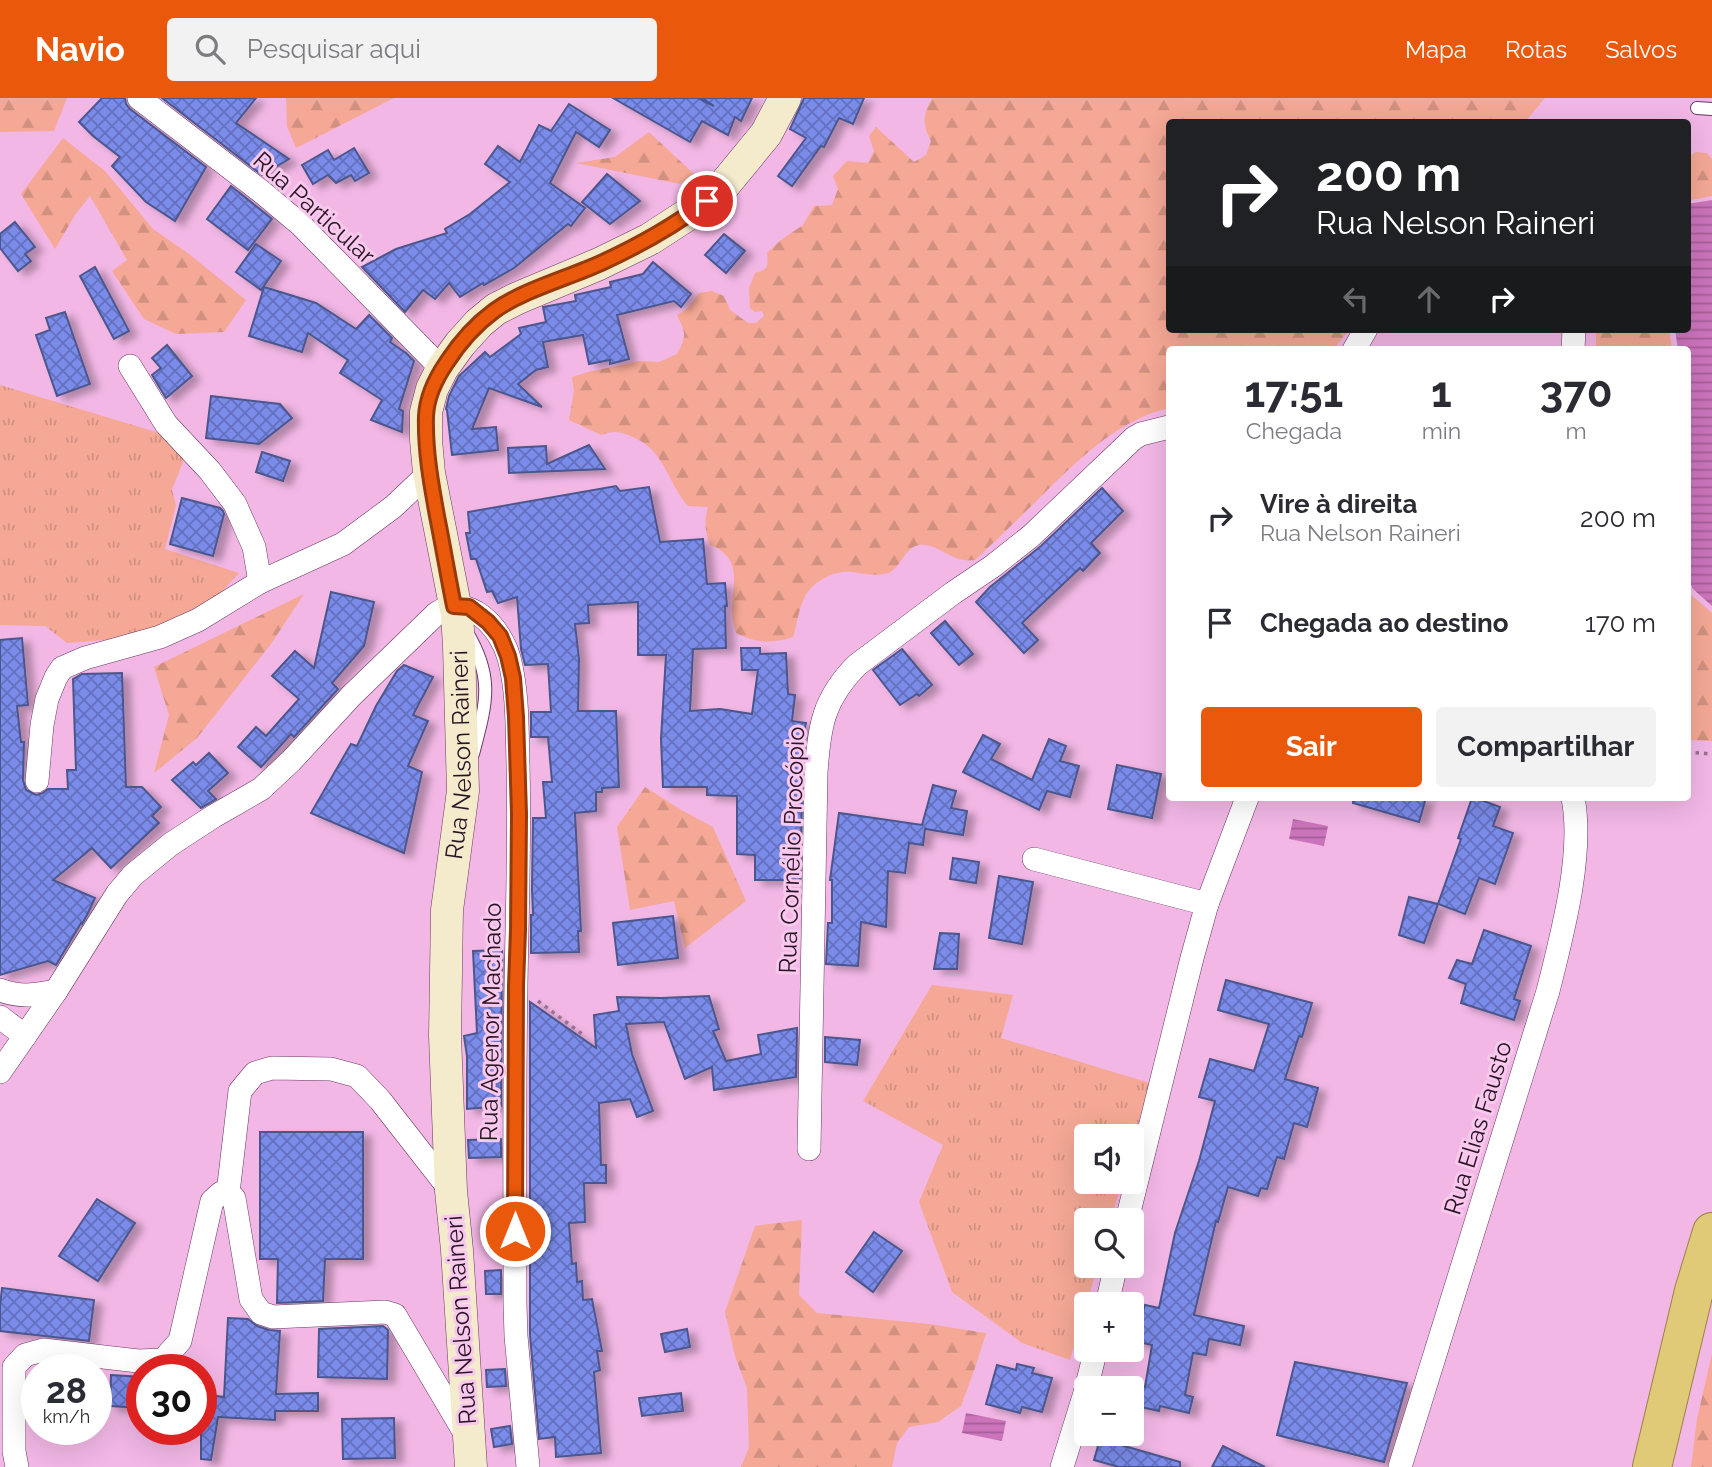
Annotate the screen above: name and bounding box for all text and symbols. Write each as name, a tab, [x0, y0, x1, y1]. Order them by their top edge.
search box	[167, 18, 657, 81]
text: Navio	[35, 30, 125, 69]
icon: search	[191, 30, 229, 68]
text: Pesquisar aqui	[247, 34, 421, 64]
text: Mapa	[1405, 35, 1467, 64]
text: Rotas	[1505, 35, 1567, 64]
text: Salvos	[1605, 35, 1677, 64]
street label: Rua Particular	[247, 145, 382, 270]
text: 200 m	[1316, 145, 1461, 202]
icon: right	[1201, 147, 1292, 238]
pin	[677, 171, 737, 231]
icon: arrive	[688, 182, 726, 220]
text: Rua Nelson Raineri	[1316, 204, 1595, 241]
icon: left	[1337, 280, 1375, 318]
icon: ahead	[1410, 280, 1448, 318]
icon: right	[1483, 280, 1521, 318]
text: 17:51	[1244, 368, 1343, 417]
text: 1	[1431, 368, 1452, 417]
text: 370	[1540, 368, 1613, 417]
text: Chegada	[1246, 417, 1342, 444]
text: min	[1422, 417, 1461, 444]
text: m	[1566, 417, 1587, 444]
text: Vire à direita	[1260, 489, 1417, 519]
icon: right	[1201, 499, 1239, 537]
text: 200 m	[1580, 503, 1656, 533]
text: Rua Nelson Raineri	[1260, 519, 1461, 546]
icon: arrive	[1201, 604, 1239, 642]
text: Chegada ao destino	[1260, 608, 1509, 638]
text: 170 m	[1585, 608, 1656, 638]
street label: Rua Nelson Raineri	[439, 650, 477, 861]
button: Sair	[1201, 707, 1422, 787]
button: Compartilhar	[1436, 707, 1656, 787]
street label: Rua Cornélio Procópio	[773, 726, 810, 974]
street label: Rua Agenor Machado	[474, 902, 507, 1142]
street label: Rua Elias Fausto	[1437, 1038, 1518, 1218]
map controls	[1074, 1124, 1144, 1446]
button: sound	[1074, 1124, 1144, 1194]
position arrow	[478, 1194, 552, 1268]
button: search	[1074, 1208, 1144, 1278]
street label: Rua Nelson Raineri	[439, 1215, 482, 1425]
button: +	[1074, 1292, 1144, 1362]
speed limit sign: 30	[126, 1354, 217, 1445]
text: 28	[46, 1370, 87, 1411]
button: −	[1074, 1376, 1144, 1446]
text: km/h	[43, 1406, 90, 1427]

